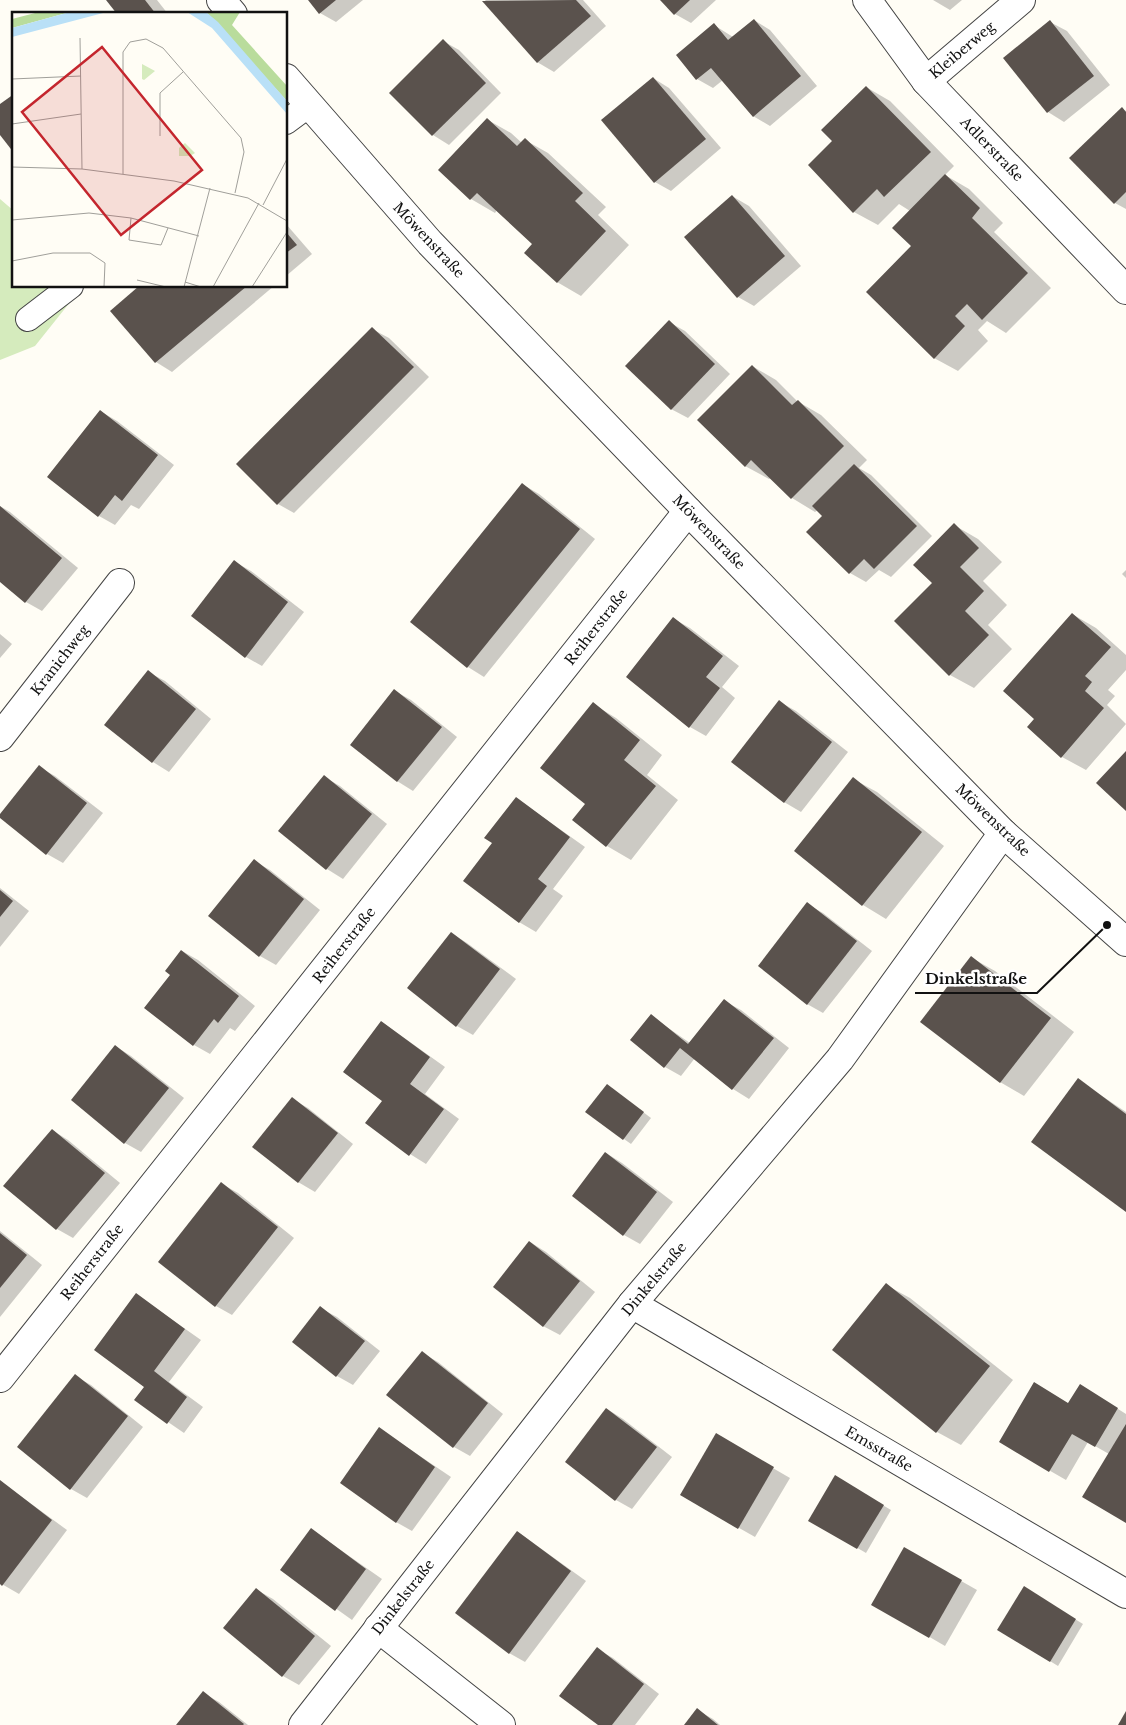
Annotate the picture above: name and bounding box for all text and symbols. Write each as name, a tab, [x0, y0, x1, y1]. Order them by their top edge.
inset map	[12, 12, 288, 288]
street label: Kleiberweg	[925, 17, 999, 83]
street label: Adlerstraße	[956, 112, 1027, 185]
street label: Möwenstraße	[389, 198, 469, 282]
street label: Möwenstraße	[669, 491, 749, 573]
street label: Reiherstraße	[561, 585, 631, 669]
street label: Kranichweg	[27, 621, 94, 699]
street label: Möwenstraße	[952, 780, 1034, 860]
street label: Reiherstraße	[309, 903, 379, 987]
callout: Dinkelstraße	[915, 963, 1037, 993]
text: Dinkelstraße	[925, 969, 1027, 988]
street label: Reiherstraße	[57, 1220, 127, 1304]
street label: Dinkelstraße	[618, 1238, 690, 1320]
street label: Emsstraße	[842, 1422, 916, 1476]
street label: Dinkelstraße	[368, 1556, 438, 1638]

